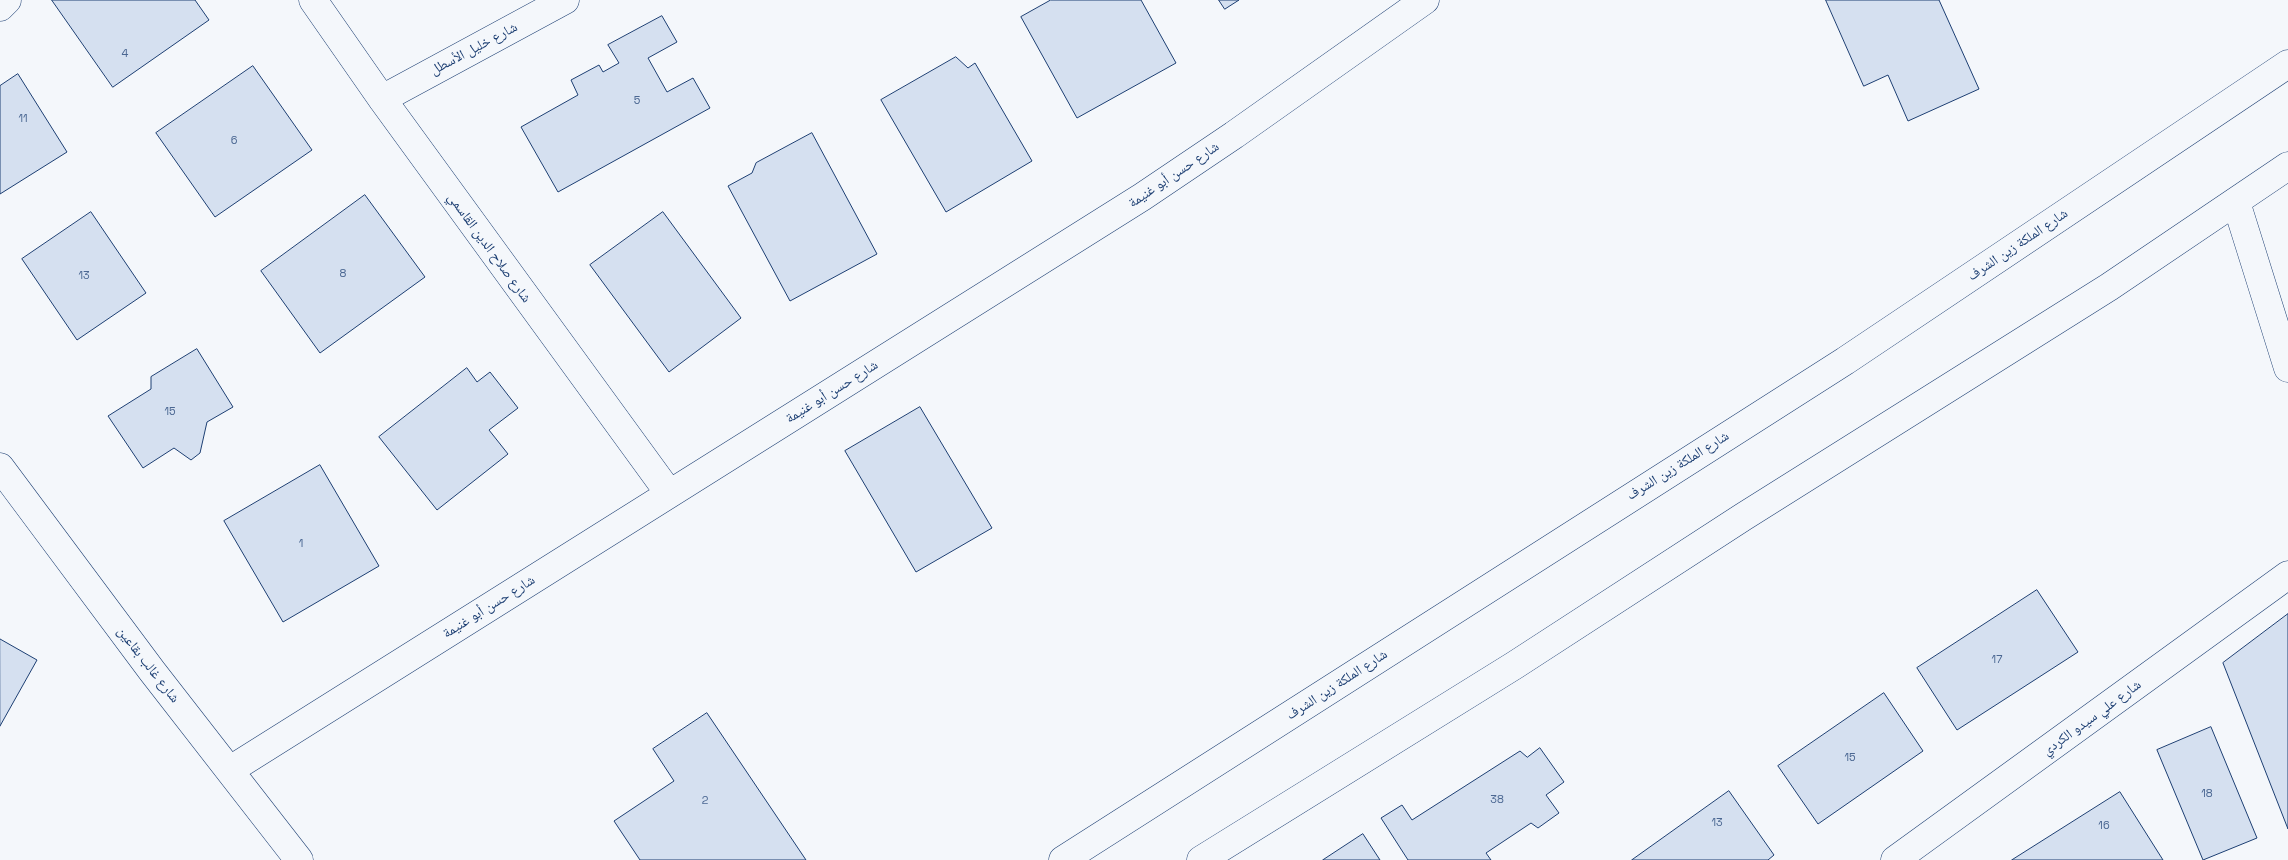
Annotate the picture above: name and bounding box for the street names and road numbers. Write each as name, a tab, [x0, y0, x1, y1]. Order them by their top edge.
street label: شارع خليل الأسطل	[428, 19, 520, 79]
street label: شارع حسن أبو غنيمة	[1125, 138, 1223, 212]
street label: شارع صلاح الدين القاسمي	[444, 190, 534, 306]
street label: شارع الملكة زين الشرف	[1965, 205, 2071, 285]
street label: شارع حسن أبو غنيمة	[783, 357, 881, 427]
street label: شارع الملكة زين الشرف	[1624, 428, 1732, 504]
street label: شارع حسن أبو غنيمة	[440, 572, 538, 642]
street label: شارع غالب بقاعين	[113, 624, 183, 706]
street label: شارع الملكة زين الشرف	[1283, 646, 1391, 724]
street label: شارع علي سيدو الكردي	[2039, 677, 2145, 759]

